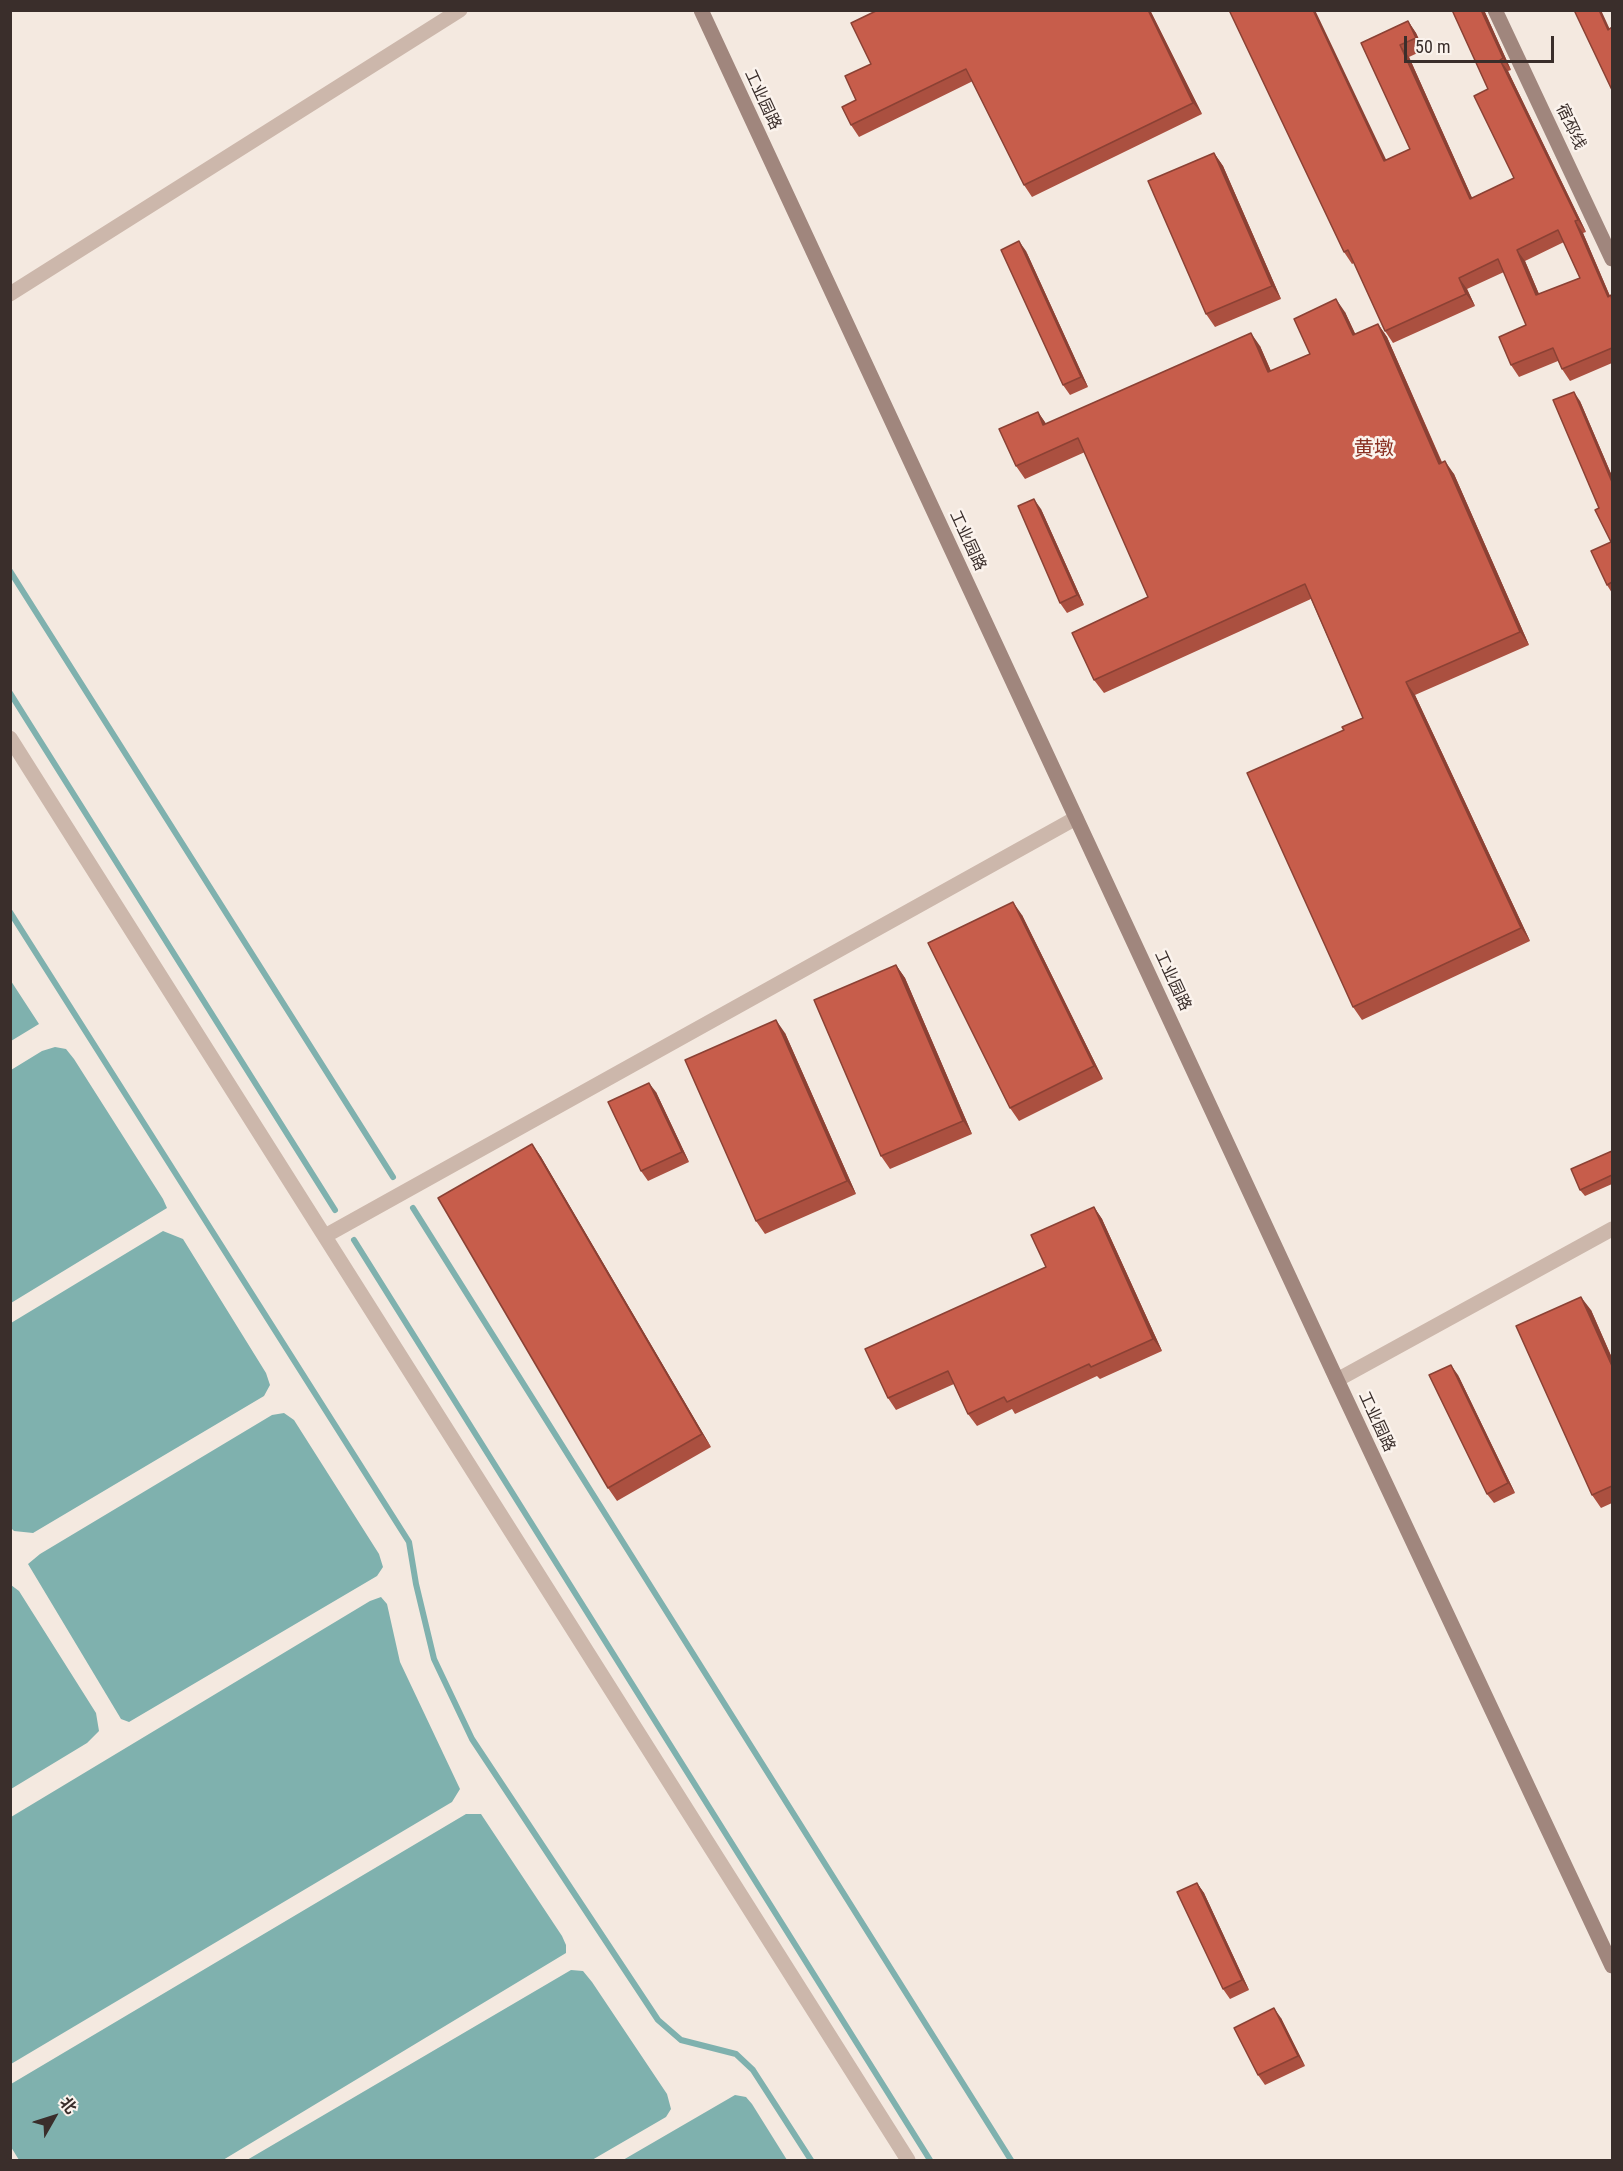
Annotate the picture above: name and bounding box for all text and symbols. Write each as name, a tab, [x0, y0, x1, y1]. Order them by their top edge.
scale bar	[1407, 24, 1557, 62]
text: 50 m	[1415, 36, 1450, 57]
street label: 工业园路	[740, 67, 784, 133]
street label: 宿邳线	[1551, 101, 1589, 153]
district label: 黄墩	[1354, 438, 1394, 462]
street label: 工业园路	[945, 508, 989, 574]
street label: 工业园路	[1150, 948, 1194, 1014]
street label: 工业园路	[1354, 1389, 1398, 1455]
north arrow	[24, 2087, 84, 2147]
text: 北	[56, 2093, 81, 2118]

